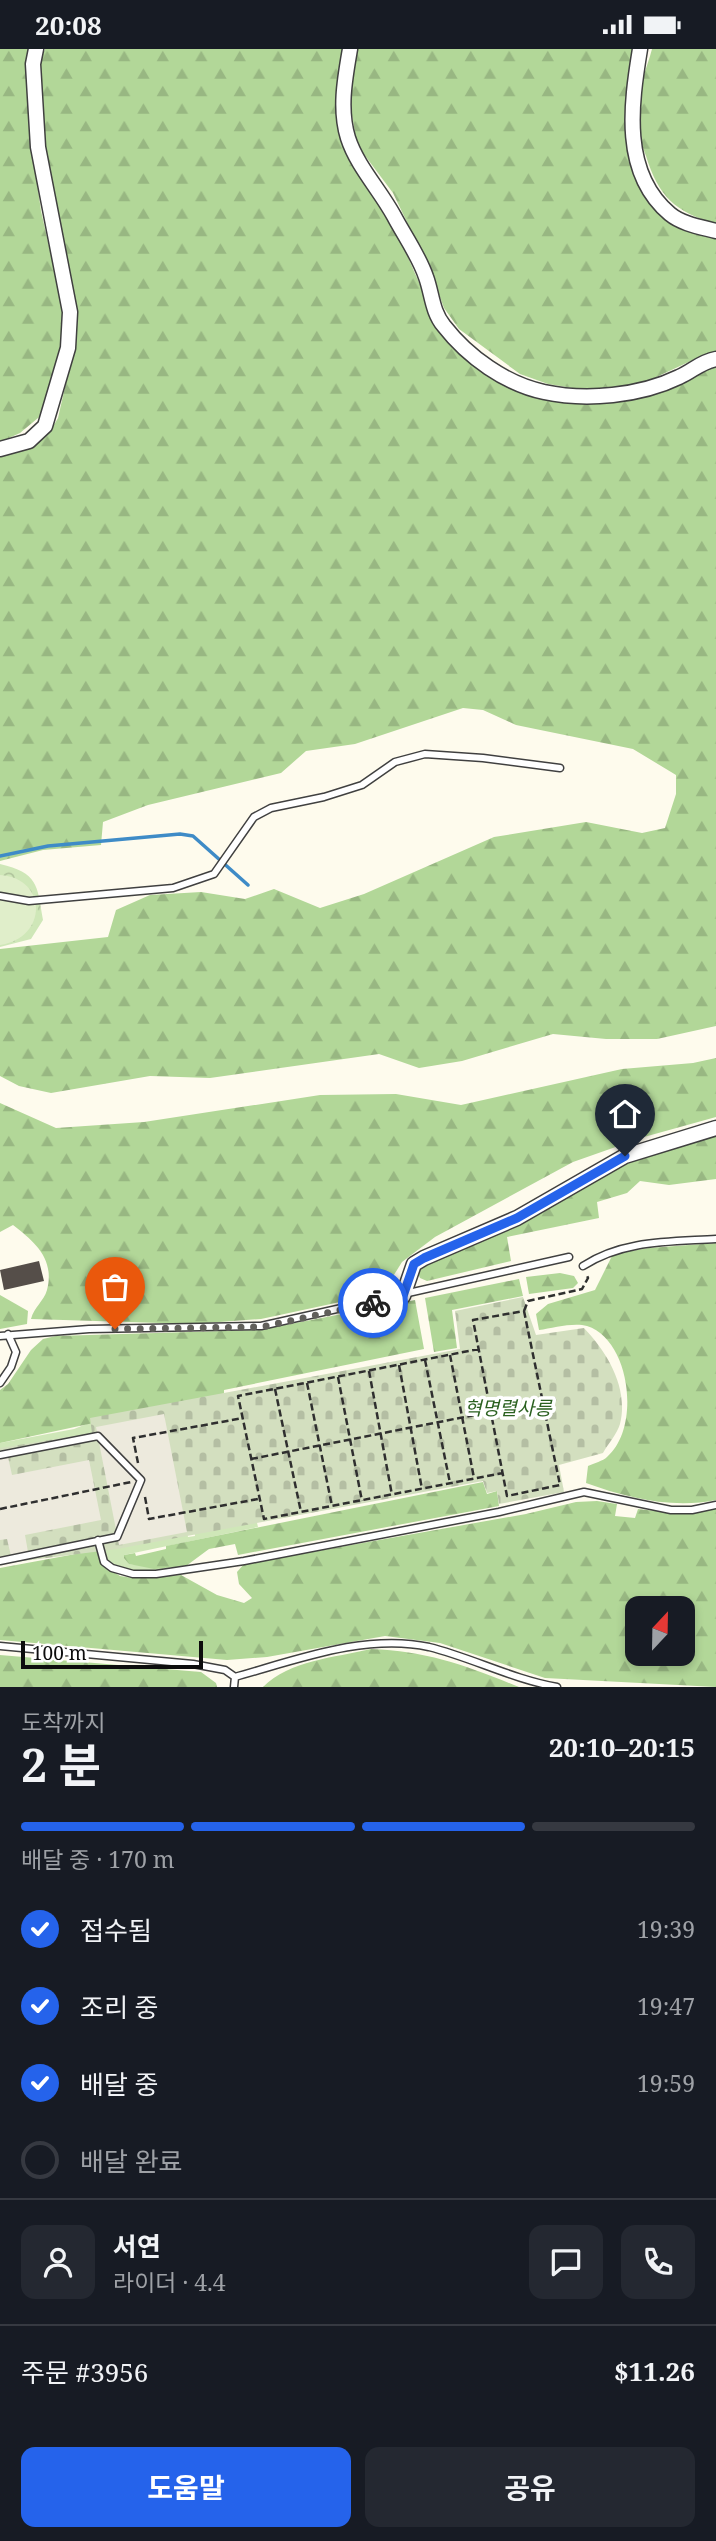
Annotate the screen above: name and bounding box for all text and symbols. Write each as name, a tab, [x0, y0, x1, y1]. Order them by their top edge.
text: 20:08	[35, 7, 102, 43]
pin	[595, 1084, 655, 1156]
icon: home	[606, 1095, 644, 1133]
pin	[85, 1257, 145, 1329]
icon: bag	[96, 1268, 134, 1306]
courier	[338, 1268, 408, 1338]
icon: bike	[354, 1284, 392, 1322]
park label: 혁명렬사릉	[464, 1395, 553, 1421]
north arrow	[625, 1596, 695, 1666]
map controls	[625, 1596, 695, 1666]
scale bar	[21, 1638, 203, 1670]
text: 100 m	[32, 1640, 87, 1666]
text: 도착까지	[21, 1706, 106, 1738]
text: 20:10–20:15	[549, 1729, 695, 1765]
text: 2 분	[21, 1733, 101, 1795]
text: 배달 중 · 170 m	[21, 1843, 174, 1875]
icon: check	[21, 1910, 59, 1948]
text: 접수됨	[80, 1912, 152, 1948]
text: 19:39	[637, 1913, 695, 1945]
icon: check	[21, 1987, 59, 2025]
text: 조리 중	[80, 1989, 159, 2025]
text: 19:47	[637, 1990, 695, 2022]
icon: check	[21, 2064, 59, 2102]
text: 배달 중	[80, 2066, 159, 2102]
text: 19:59	[637, 2067, 695, 2099]
text: 배달 완료	[80, 2143, 182, 2179]
button: person	[21, 2225, 95, 2299]
button: chat	[529, 2225, 603, 2299]
button: phone	[621, 2225, 695, 2299]
text: 서연	[113, 2228, 161, 2264]
text: 라이더 · 4.4	[113, 2266, 226, 2298]
text: $11.26	[614, 2353, 695, 2389]
text: 주문 #3956	[21, 2354, 148, 2390]
button: 도움말	[21, 2447, 351, 2527]
button: 공유	[365, 2447, 695, 2527]

